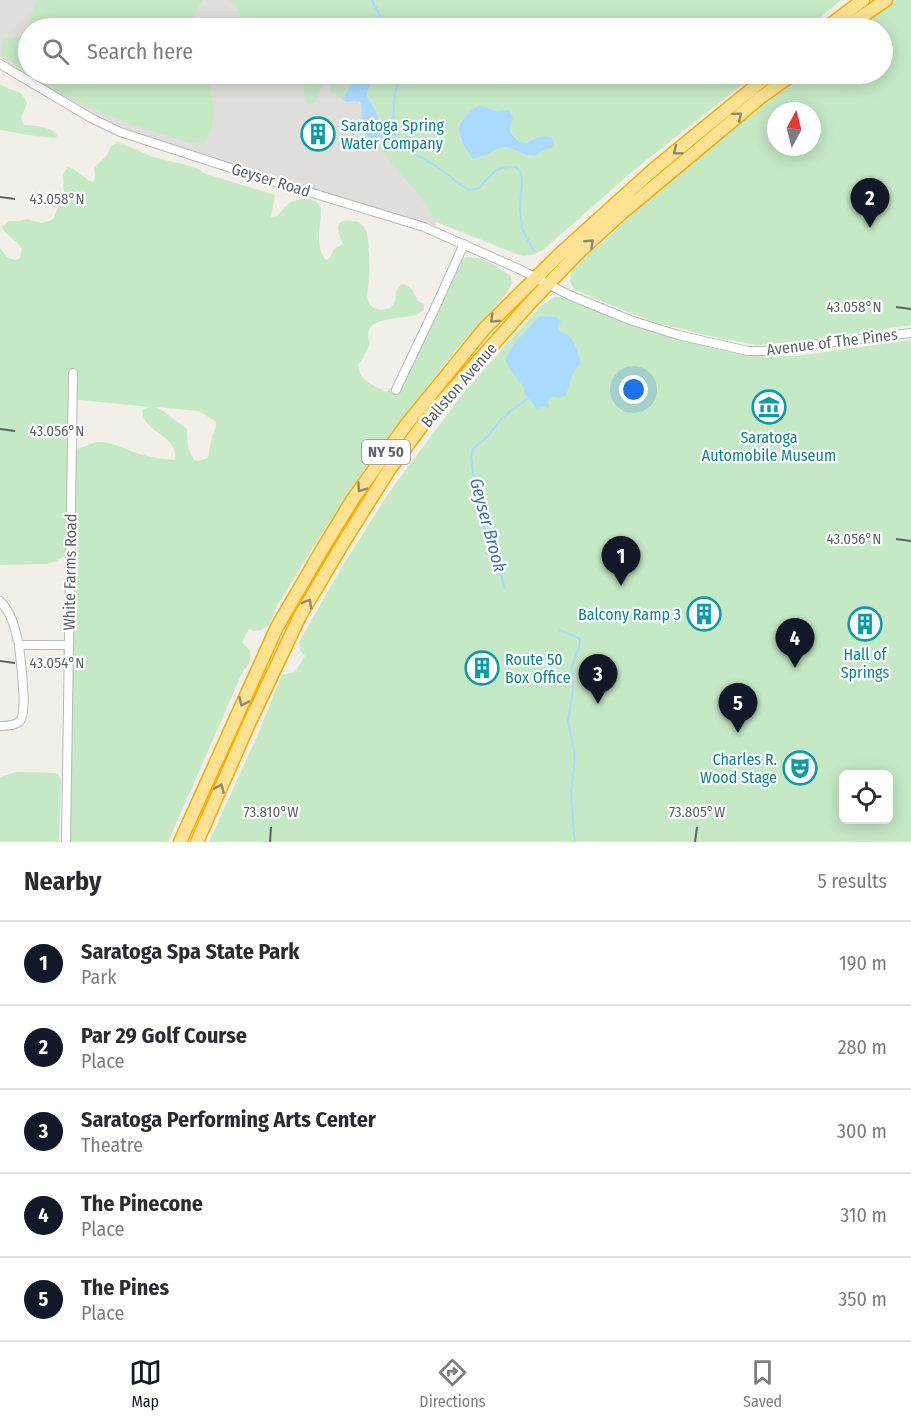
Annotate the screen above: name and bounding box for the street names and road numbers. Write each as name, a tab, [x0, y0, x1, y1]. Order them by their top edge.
street label: Geyser Road	[229, 159, 313, 201]
street label: Avenue of The Pines	[765, 325, 899, 359]
street label: Ballston Avenue	[417, 339, 501, 431]
road number: NY 50	[362, 440, 410, 464]
street label: White Farms Road	[59, 514, 81, 630]

